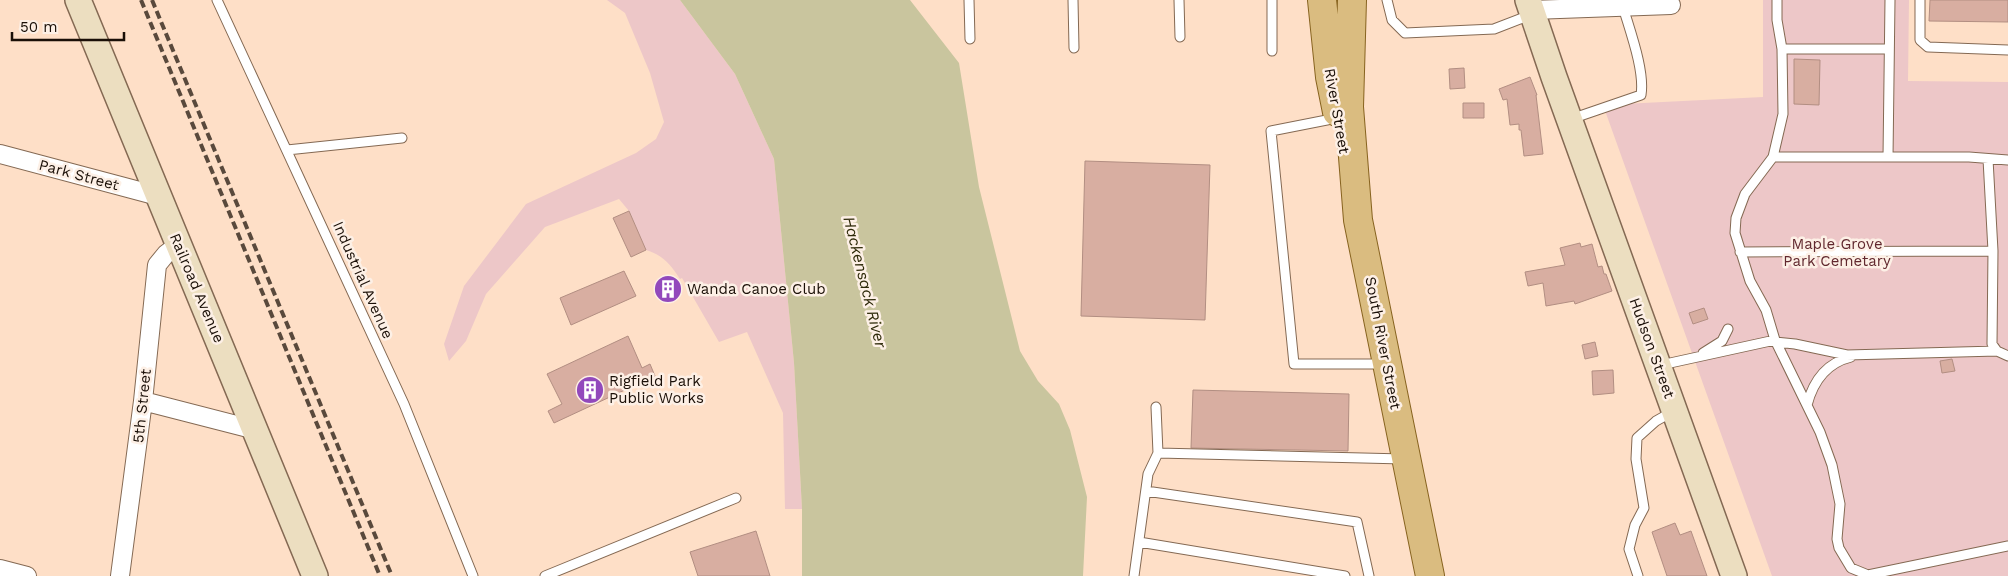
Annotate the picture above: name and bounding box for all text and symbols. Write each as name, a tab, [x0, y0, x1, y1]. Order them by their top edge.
scale bar	[12, 10, 125, 42]
text: 50 m	[20, 18, 57, 36]
street label: River Street	[1321, 67, 1353, 156]
street label: Park Street	[37, 156, 122, 195]
water label: Hackensack River	[839, 214, 891, 351]
street label: Industrial Avenue	[329, 218, 397, 342]
street label: Railroad Avenue	[166, 230, 228, 346]
park label: Maple Grove Park Cemetary	[1783, 235, 1891, 270]
building icon: Wanda Canoe Club	[653, 274, 683, 304]
street label: South River Street	[1361, 275, 1405, 412]
place label: Wanda Canoe Club	[687, 280, 826, 298]
street label: Hudson Street	[1625, 295, 1679, 402]
street label: 5th Street	[129, 367, 155, 444]
place label: Rigfield Park Public Works	[609, 372, 704, 407]
building icon: Rigfield Park Public Works	[575, 375, 605, 405]

